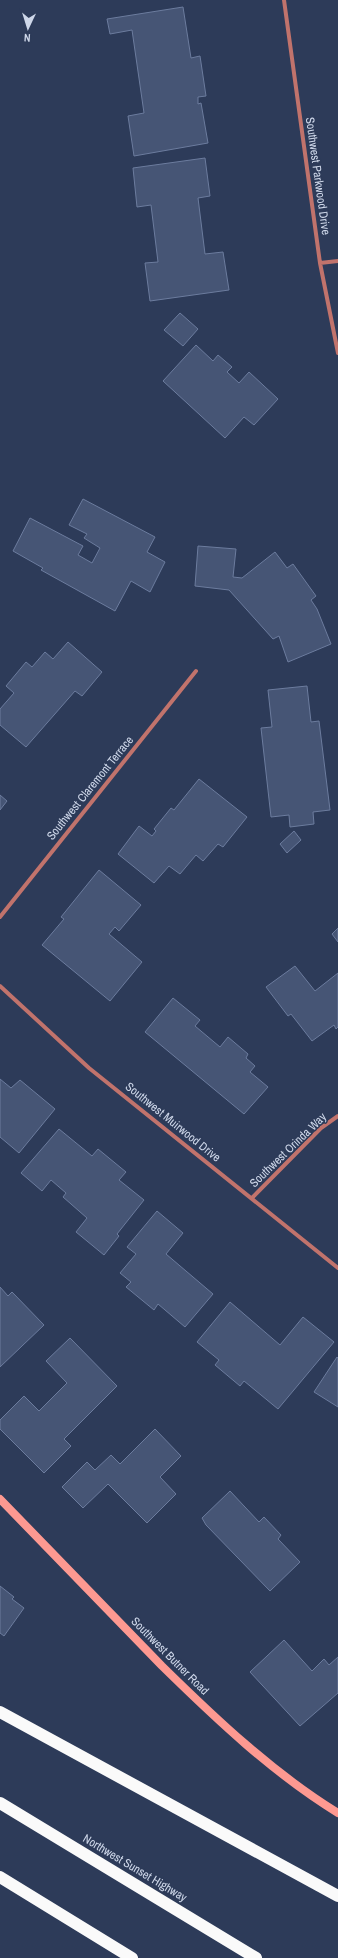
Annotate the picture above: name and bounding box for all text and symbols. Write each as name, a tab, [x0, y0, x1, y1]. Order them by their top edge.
north arrow	[8, 8, 48, 48]
text: N	[24, 31, 31, 45]
street label: Southwest Parkwood Drive	[302, 116, 334, 236]
street label: Southwest Claremont Terrace	[43, 733, 137, 843]
street label: Southwest Muirwood Drive	[122, 1079, 224, 1165]
street label: Southwest Orinda Way	[246, 1109, 330, 1191]
street label: Southwest Butner Road	[128, 1614, 212, 1698]
street label: Northwest Sunset Highway	[80, 1831, 190, 1905]

